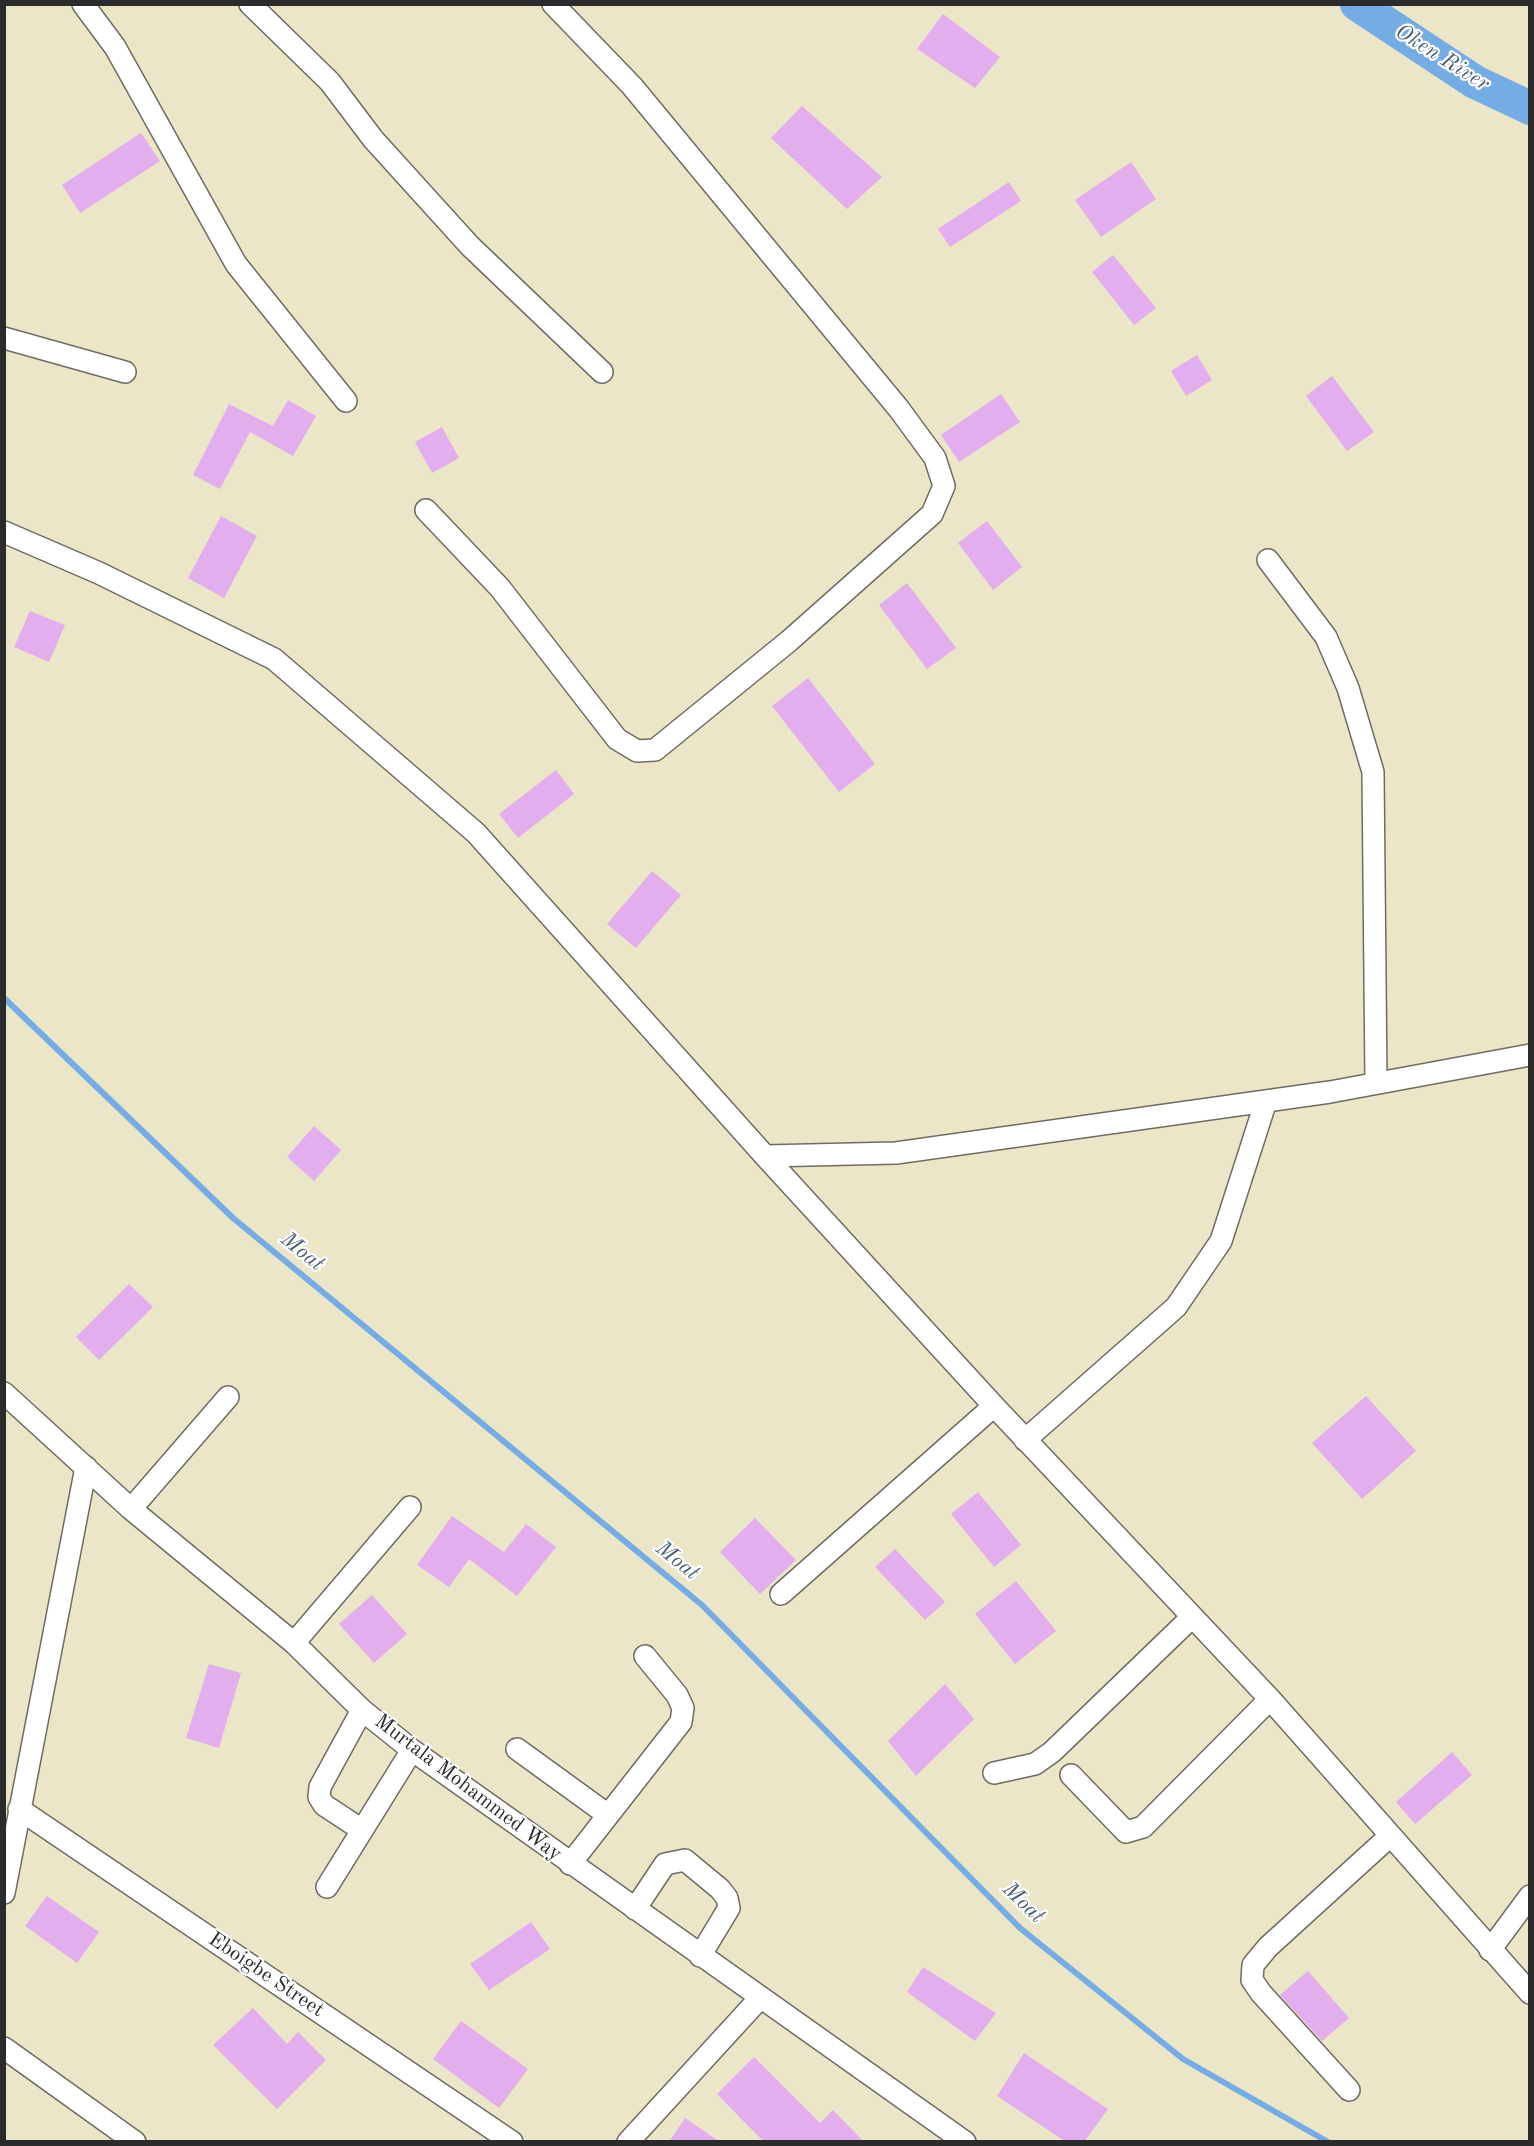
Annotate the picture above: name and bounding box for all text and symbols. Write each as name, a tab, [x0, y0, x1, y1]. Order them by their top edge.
water label: Oken River	[1390, 19, 1494, 97]
water label: Moat	[275, 1226, 329, 1278]
water label: Moat	[650, 1535, 704, 1587]
street label: Murtala Mohammed Way	[369, 1709, 567, 1867]
water label: Moat	[996, 1877, 1050, 1929]
street label: Eboigbe Street	[203, 1927, 329, 2023]

